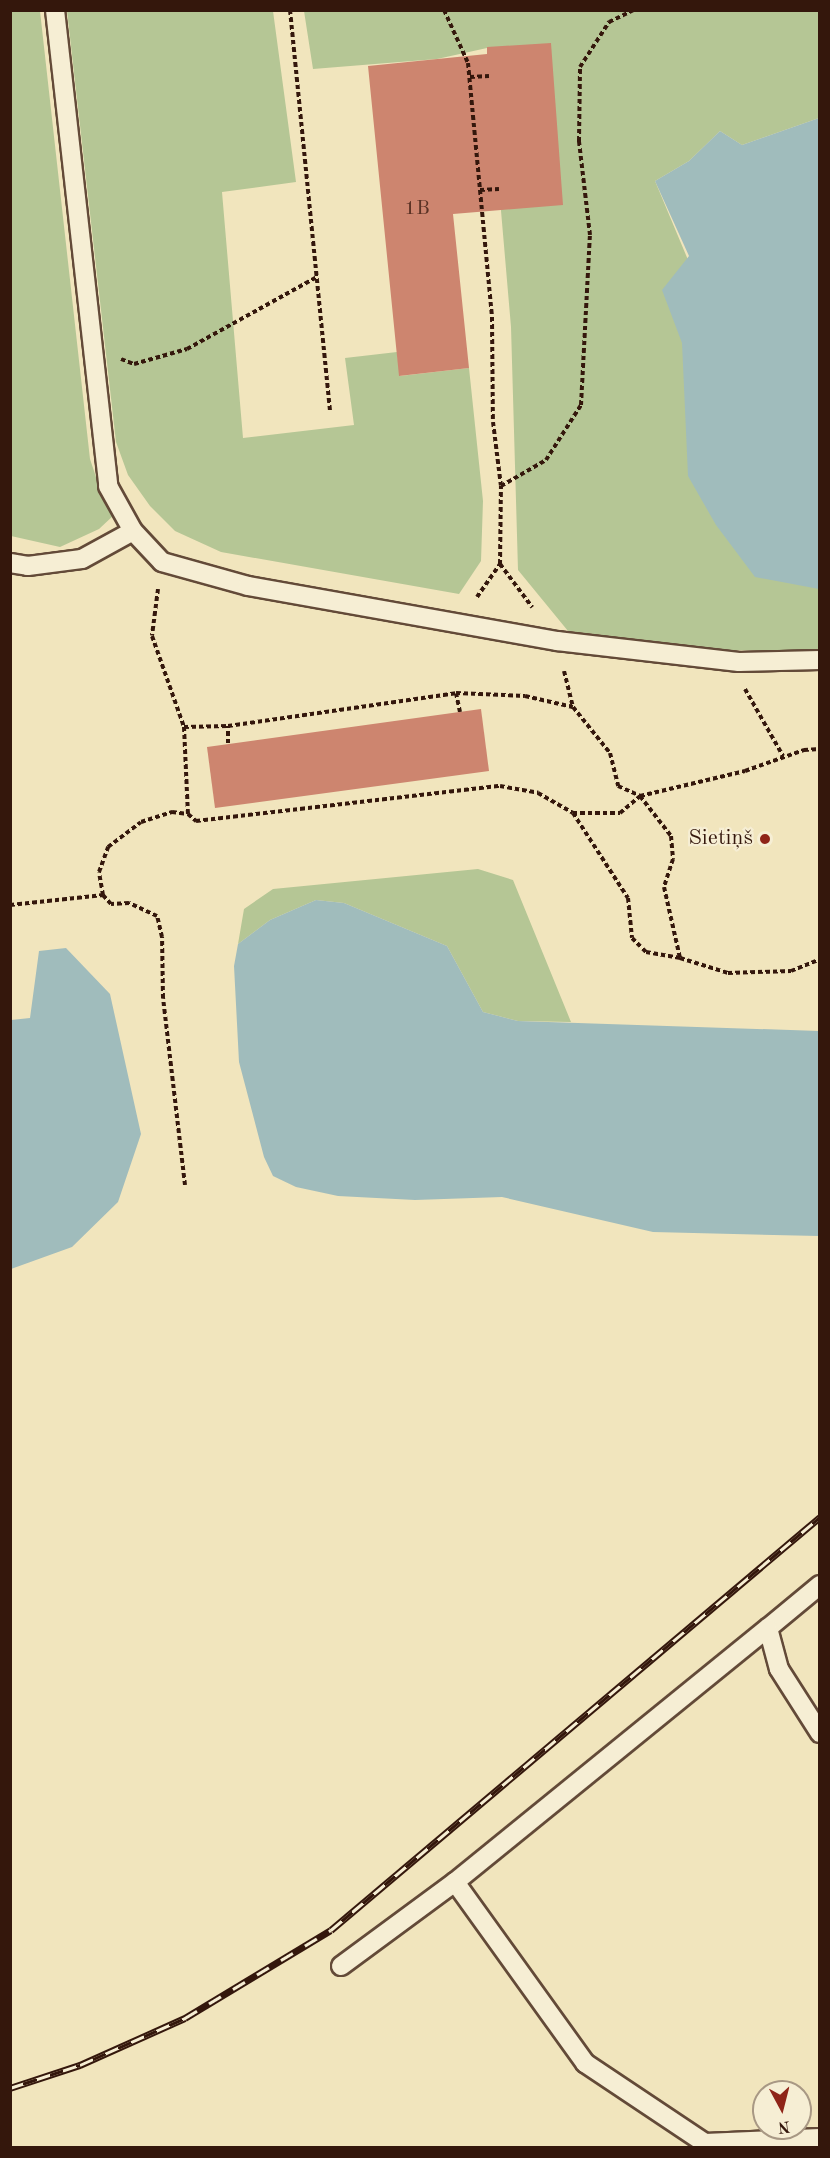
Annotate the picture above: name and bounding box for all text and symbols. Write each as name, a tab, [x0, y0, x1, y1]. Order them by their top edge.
house number: 1B	[404, 197, 430, 221]
place label: Sietiņš	[688, 826, 753, 852]
marker: Sietiņš	[758, 832, 772, 846]
north arrow	[752, 2080, 812, 2140]
text: N	[777, 2117, 791, 2135]

